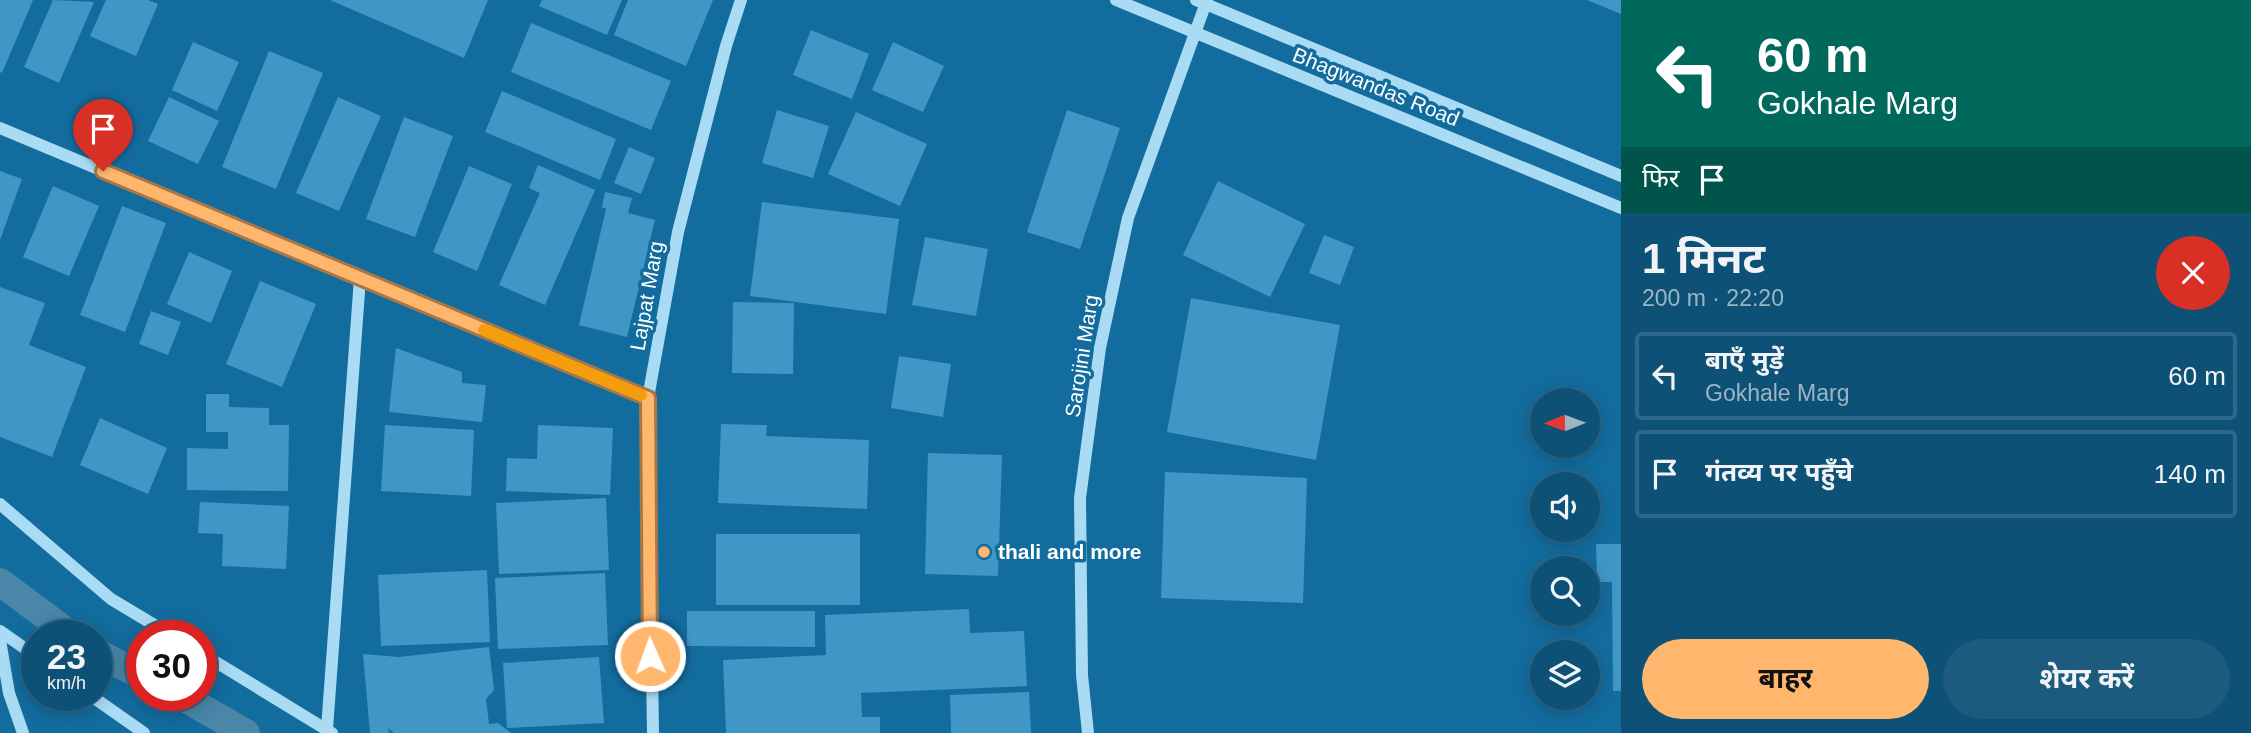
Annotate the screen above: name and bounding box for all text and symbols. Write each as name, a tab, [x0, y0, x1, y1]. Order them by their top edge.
icon: left	[1642, 28, 1733, 119]
text: 60 m	[1757, 28, 1869, 82]
street label: Bhagwandas Road	[1290, 43, 1463, 130]
text: Gokhale Marg	[1757, 85, 1958, 121]
pin	[73, 99, 133, 171]
icon: arrive	[84, 110, 122, 148]
icon: arrive	[1693, 161, 1731, 199]
text: फिर	[1642, 163, 1679, 193]
text: 1 मिनट	[1642, 235, 1765, 282]
button: close	[2156, 236, 2230, 310]
street label: Lajpat Marg	[626, 239, 667, 353]
text: 200 m · 22:20	[1642, 285, 1784, 311]
street label: Sarojini Marg	[1060, 293, 1103, 419]
text: बाएँ मुड़ें	[1705, 345, 1784, 375]
icon: left	[1646, 357, 1684, 395]
text: 60 m	[2168, 361, 2226, 391]
text: Gokhale Marg	[1705, 380, 1849, 406]
north arrow	[1530, 388, 1600, 458]
map controls	[1530, 388, 1600, 710]
icon: arrive	[1646, 455, 1684, 493]
text: गंतव्य पर पहुँचे	[1705, 457, 1853, 487]
text: 140 m	[2154, 459, 2226, 489]
button: sound	[1530, 472, 1600, 542]
place label: thali and more	[998, 540, 1142, 563]
marker: thali and more	[976, 544, 992, 560]
button: search	[1530, 556, 1600, 626]
position arrow	[613, 619, 687, 693]
speed limit sign: 30	[126, 620, 217, 711]
text: 23	[47, 637, 86, 676]
button: बाहर	[1642, 639, 1929, 719]
button: शेयर करें	[1943, 639, 2230, 719]
button: layers	[1530, 640, 1600, 710]
text: km/h	[47, 673, 86, 693]

